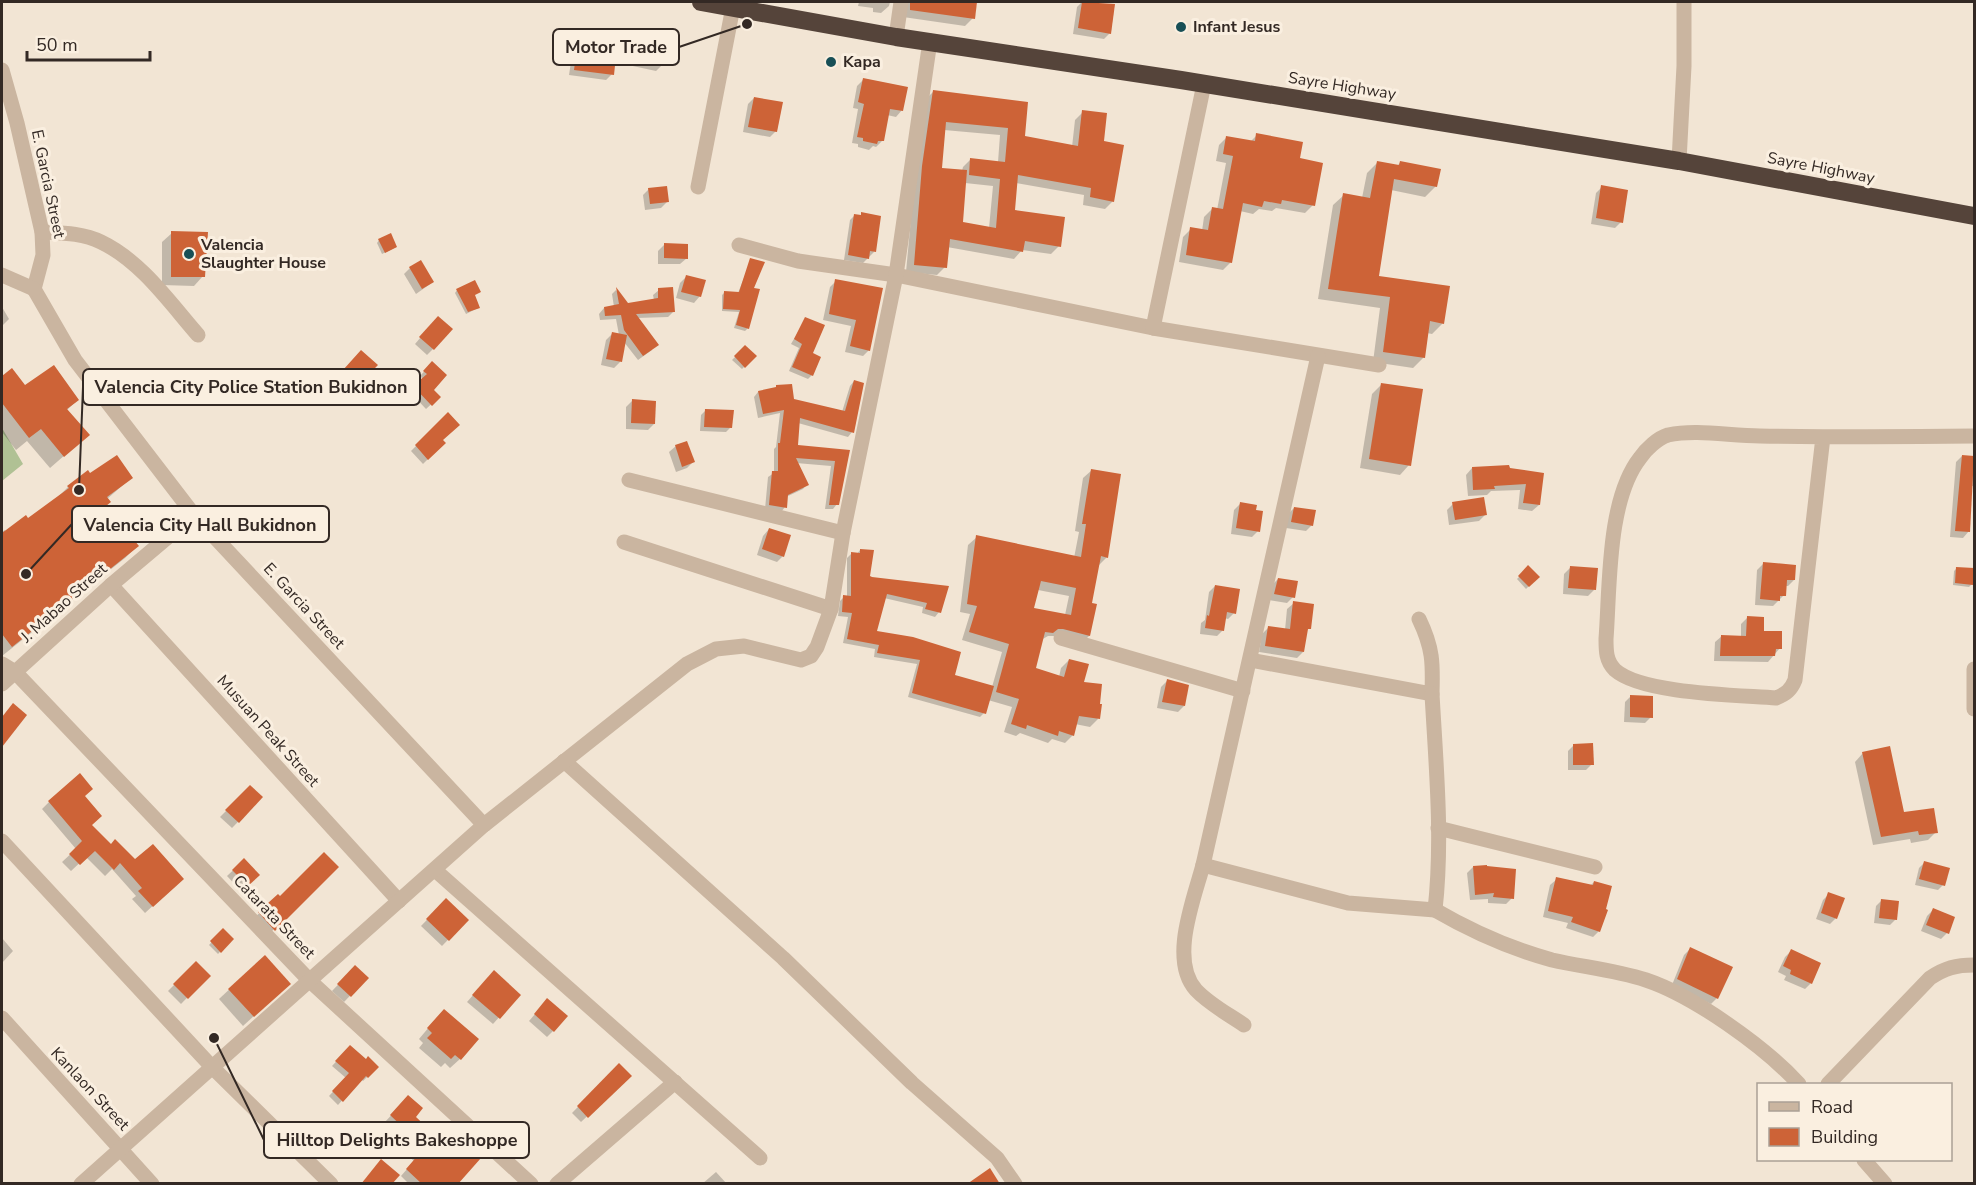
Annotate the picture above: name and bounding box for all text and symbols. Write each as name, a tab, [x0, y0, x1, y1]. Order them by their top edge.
place label: Infant Jesus	[1193, 16, 1281, 38]
marker: Infant Jesus	[1174, 20, 1188, 34]
scale bar	[27, 24, 150, 62]
callout: Motor Trade	[553, 29, 679, 65]
text: 50 m	[36, 33, 78, 57]
text: Motor Trade	[565, 35, 667, 59]
place label: Kapa	[843, 51, 881, 73]
marker: Kapa	[824, 55, 838, 69]
street label: Sayre Highway	[1286, 67, 1398, 106]
street label: E. Garcia Street	[26, 128, 70, 241]
street label: Sayre Highway	[1765, 147, 1877, 189]
place label: Valencia Slaughter House	[200, 234, 326, 274]
marker: Valencia Slaughter House	[182, 247, 196, 261]
callout: Valencia City Police Station Bukidnon	[83, 369, 420, 405]
text: Valencia City Police Station Bukidnon	[94, 375, 408, 399]
callout: Valencia City Hall Bukidnon	[72, 506, 329, 542]
text: Valencia City Hall Bukidnon	[83, 513, 316, 537]
street label: J. Mabao Street	[15, 558, 112, 648]
street label: E. Garcia Street	[258, 558, 350, 654]
street label: Musuan Peak Street	[212, 670, 324, 792]
street label: Catarata Street	[228, 870, 320, 964]
street label: Kanlaon Street	[46, 1043, 135, 1136]
legend	[1757, 1083, 1952, 1161]
text: Road	[1811, 1095, 1853, 1119]
callout: Hilltop Delights Bakeshoppe	[264, 1122, 529, 1158]
text: Building	[1811, 1125, 1878, 1149]
text: Hilltop Delights Bakeshoppe	[277, 1128, 518, 1152]

